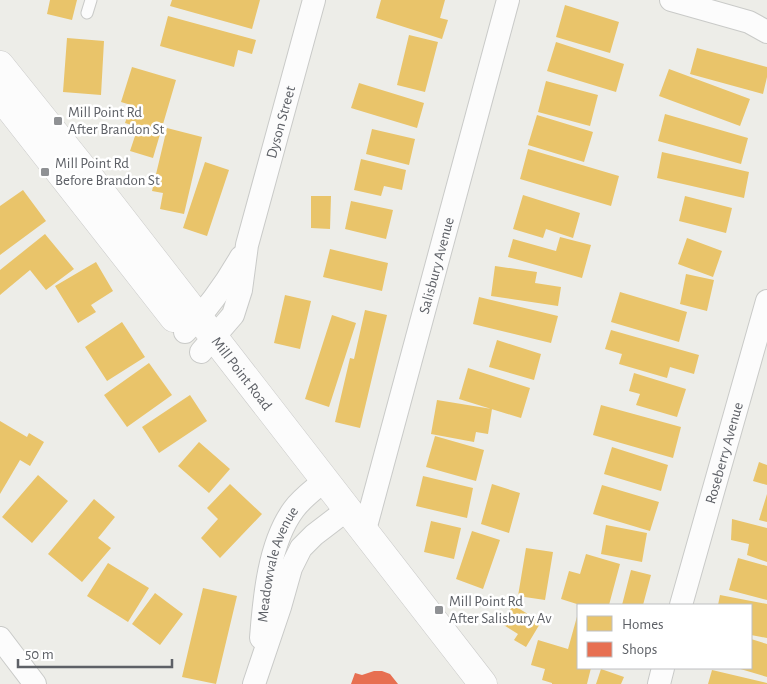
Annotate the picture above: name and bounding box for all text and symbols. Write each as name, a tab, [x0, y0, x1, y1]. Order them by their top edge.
street label: Dyson Street	[264, 84, 298, 160]
place label: Mill Point Rd After Brandon St	[68, 105, 165, 137]
marker: Mill Point Rd After Brandon St	[52, 115, 64, 127]
place label: Mill Point Rd Before Brandon St	[55, 156, 160, 188]
marker: Mill Point Rd Before Brandon St	[39, 166, 51, 178]
street label: Salisbury Avenue	[416, 215, 457, 315]
street label: Mill Point Road	[209, 334, 275, 413]
street label: Roseberry Avenue	[703, 400, 746, 505]
street label: Meadowvale Avenue	[255, 503, 301, 623]
place label: Mill Point Rd After Salisbury Av	[449, 594, 552, 626]
marker: Mill Point Rd After Salisbury Av	[433, 604, 445, 616]
legend	[577, 604, 752, 669]
text: Homes	[622, 617, 664, 632]
scale bar	[18, 636, 171, 668]
text: Shops	[622, 642, 657, 657]
text: 50 m	[25, 647, 54, 662]

